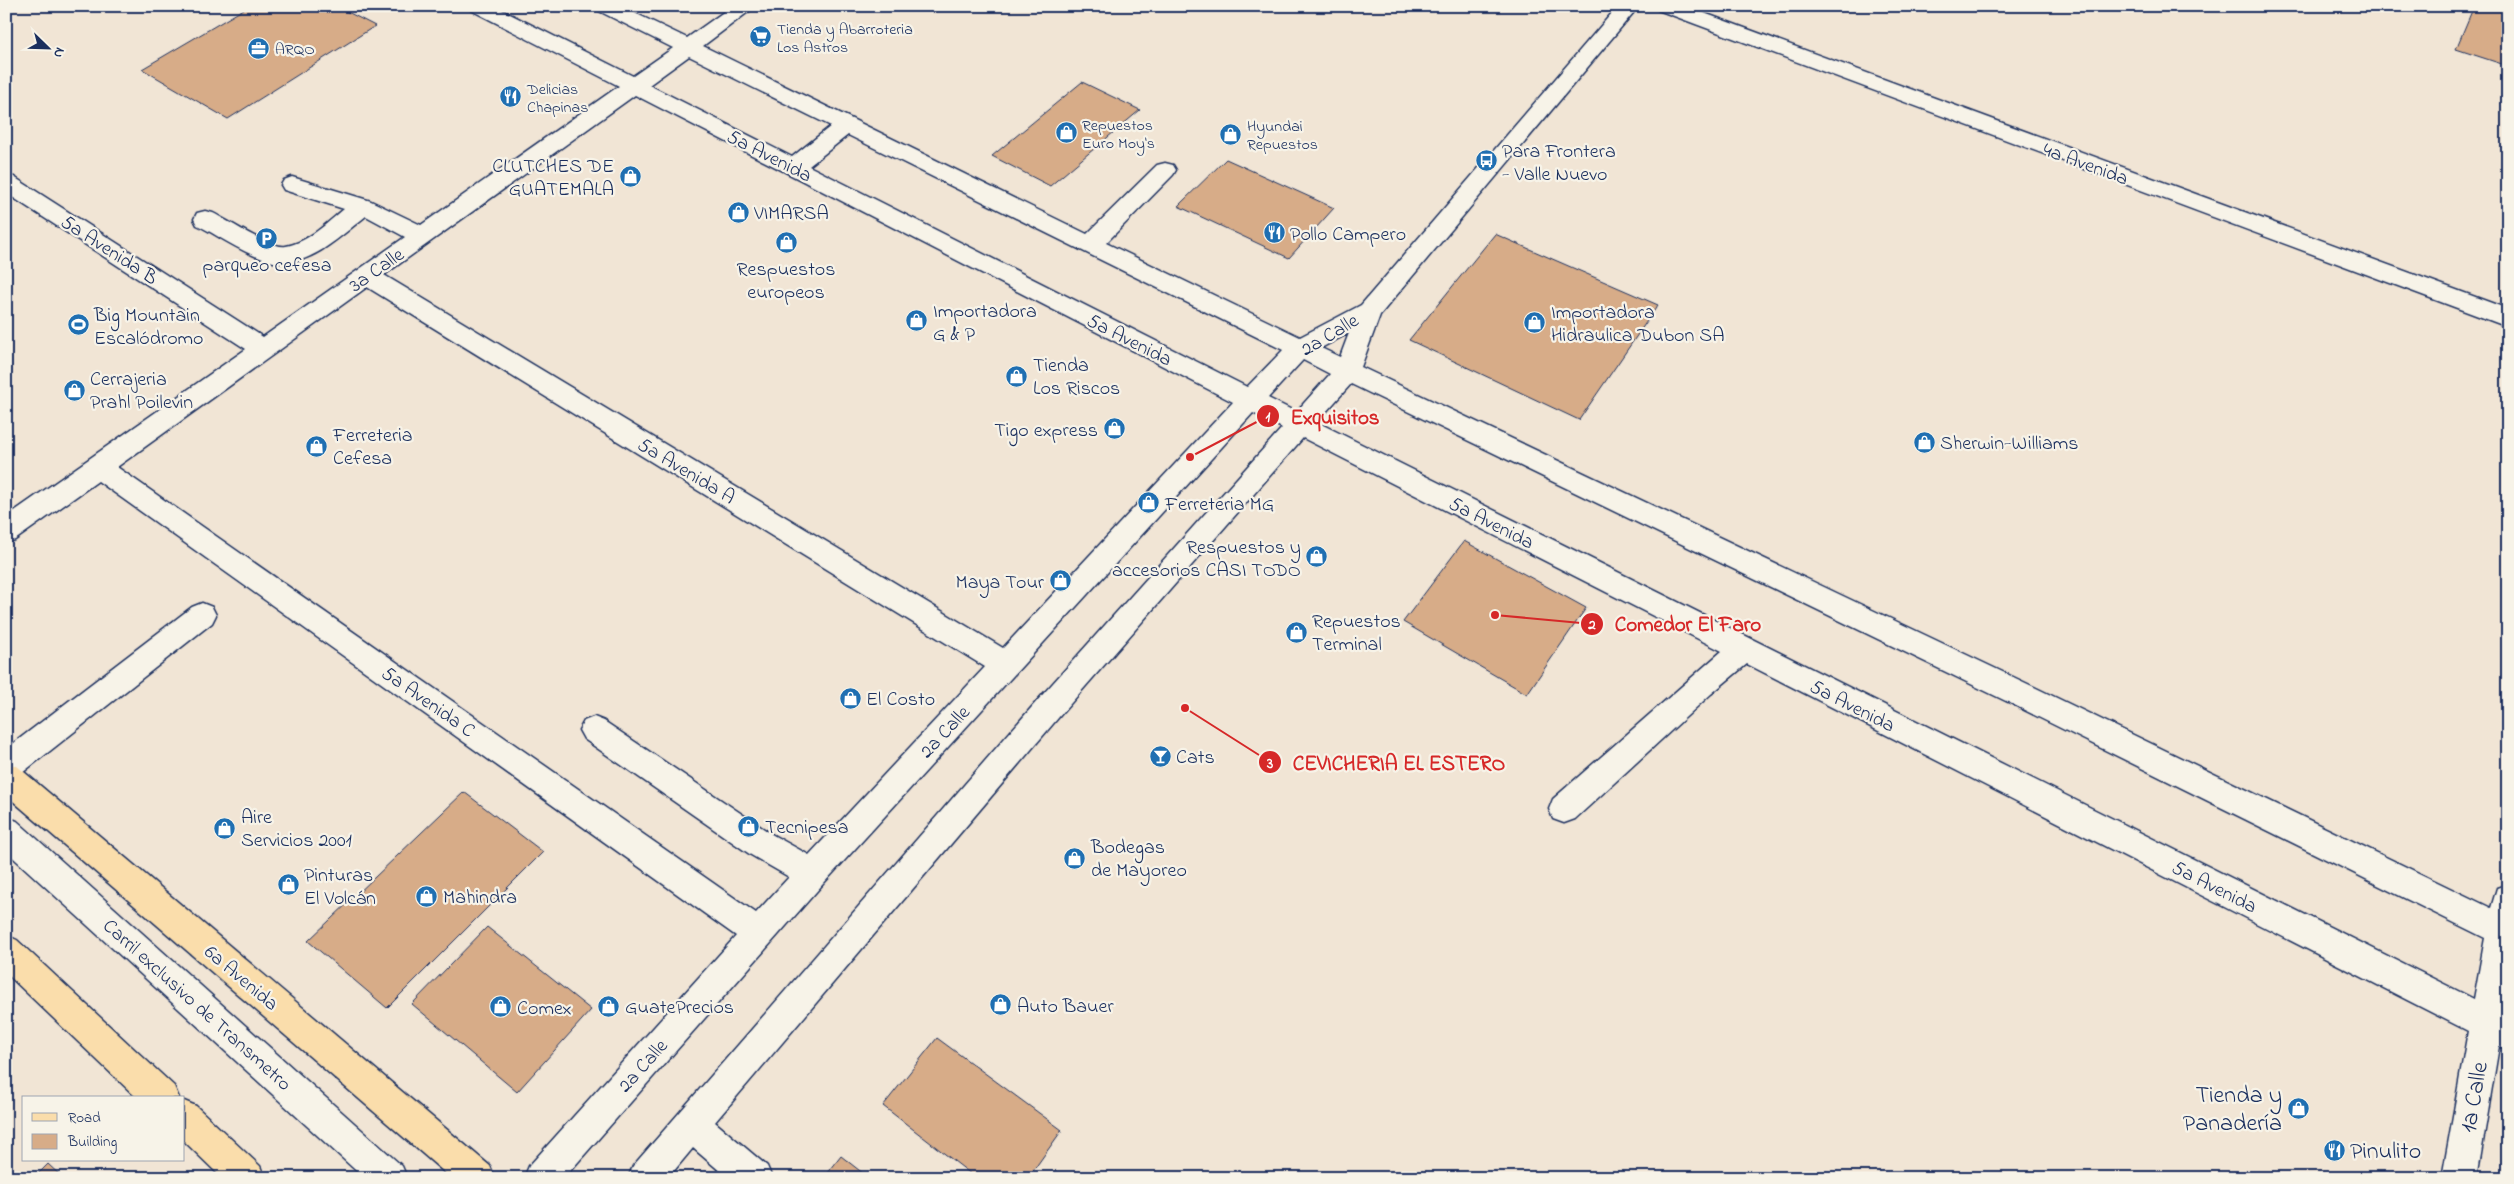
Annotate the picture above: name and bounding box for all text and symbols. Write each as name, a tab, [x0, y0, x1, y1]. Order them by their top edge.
place label: Tienda y Abarroteria Los Astros	[777, 18, 913, 60]
north arrow	[22, 22, 72, 72]
supermarket icon: Tienda y Abarroteria Los Astros	[749, 25, 773, 49]
office icon: ARQO	[247, 36, 271, 60]
place label: ARQO	[275, 38, 315, 62]
text: N	[47, 44, 70, 61]
place label: Delicias Chapinas	[526, 78, 588, 120]
restaurant icon: Delicias Chapinas	[499, 85, 523, 109]
place label: Repuestos Euro Moy's	[1082, 114, 1155, 156]
place label: Hyundai Repuestos	[1247, 115, 1318, 157]
shop icon: Repuestos Euro Moy's	[1054, 121, 1078, 145]
shop icon: Hyundai Repuestos	[1219, 122, 1243, 146]
street label: 5a Avenida	[721, 123, 817, 191]
street label: 4a Avenida	[2038, 136, 2132, 194]
place label: Para Frontera - Valle Nuevo	[1502, 138, 1616, 190]
bus stop icon: Para Frontera - Valle Nuevo	[1474, 149, 1498, 173]
place label: CLUTCHES DE GUATEMALA	[492, 153, 614, 205]
shop icon: CLUTCHES DE GUATEMALA	[618, 164, 642, 188]
shop icon: VIMARSA	[726, 200, 750, 224]
place label: VIMARSA	[753, 200, 829, 229]
street label: 5a Avenida B	[54, 209, 163, 293]
restaurant icon: Pollo Campero	[1262, 221, 1286, 245]
place label: Pollo Campero	[1290, 221, 1406, 250]
parking icon: parqueo cefesa	[255, 226, 279, 250]
shop icon: Respuestos europeos	[774, 230, 798, 254]
street label: 3a Calle	[344, 242, 411, 301]
place label: parqueo cefesa	[203, 252, 332, 281]
place label: Respuestos europeos	[737, 256, 835, 308]
place label: Importadora G & P	[933, 298, 1037, 350]
place label: Importadora Hidraulica Dubon SA	[1551, 299, 1725, 351]
place label: Big Mountain Escalódromo	[93, 302, 204, 354]
street label: 5a Avenida	[1081, 307, 1177, 375]
street label: 2a Calle	[1296, 307, 1365, 365]
shop icon: Importadora G & P	[905, 309, 929, 333]
shop icon: Importadora Hidraulica Dubon SA	[1523, 310, 1547, 334]
sports icon: Big Mountain Escalódromo	[66, 313, 90, 337]
place label: Tienda Los Riscos	[1033, 352, 1120, 404]
shop icon: Tienda Los Riscos	[1005, 364, 1029, 388]
place label: Cerrajeria Prahl Poilevin	[90, 366, 193, 418]
shop icon: Cerrajeria Prahl Poilevin	[62, 378, 86, 402]
callout: Exquisitos	[1255, 398, 1389, 434]
text: Exquisitos	[1290, 404, 1380, 434]
text: 1	[1266, 406, 1271, 428]
place label: Tigo express	[994, 417, 1098, 447]
shop icon: Tigo express	[1102, 417, 1126, 441]
place label: Ferreteria Cefesa	[332, 422, 413, 474]
shop icon: Sherwin-Williams	[1912, 430, 1936, 454]
place label: Sherwin-Williams	[1940, 430, 2079, 459]
street label: 5a Avenida A	[631, 431, 740, 513]
shop icon: Ferreteria Cefesa	[305, 434, 329, 458]
street label: 5a Avenida	[1443, 490, 1539, 558]
shop icon: Ferreteria MG	[1137, 491, 1161, 515]
place label: Ferreteria MG	[1164, 491, 1274, 520]
place label: Respuestos y accesorios CASI TODO	[1112, 534, 1301, 586]
shop icon: Respuestos y accesorios CASI TODO	[1305, 545, 1329, 569]
place label: Maya Tour	[956, 569, 1045, 598]
shop icon: Maya Tour	[1048, 569, 1072, 593]
callout: Comedor El Faro	[1580, 606, 1771, 642]
place label: Repuestos Terminal	[1312, 608, 1401, 660]
text: Comedor El Faro	[1615, 611, 1761, 641]
text: 2	[1587, 614, 1596, 636]
shop icon: Repuestos Terminal	[1284, 620, 1308, 644]
street label: 5a Avenida C	[375, 660, 480, 746]
street label: 5a Avenida	[1804, 673, 1900, 741]
shop icon: El Costo	[838, 686, 862, 710]
place label: El Costo	[866, 686, 935, 715]
street label: 2a Calle	[914, 700, 978, 766]
bar icon: Cats	[1148, 744, 1172, 768]
place label: Cats	[1176, 744, 1215, 773]
callout: CEVICHERIA EL ESTERO	[1258, 744, 1515, 780]
text: CEVICHERIA EL ESTERO	[1293, 750, 1505, 780]
text: 3	[1266, 753, 1273, 775]
place label: Aire Servicios 2001	[241, 804, 352, 856]
shop icon: Tecnipesa	[737, 814, 761, 838]
place label: Tecnipesa	[765, 814, 849, 843]
shop icon: Aire Servicios 2001	[213, 816, 237, 840]
place label: Bodegas de Mayoreo	[1090, 834, 1187, 886]
shop icon: Bodegas de Mayoreo	[1063, 846, 1087, 870]
street label: 5a Avenida	[2166, 854, 2262, 922]
place label: Pinturas El Volcán	[304, 862, 376, 914]
shop icon: Pinturas El Volcán	[276, 873, 300, 897]
shop icon: Mahindra	[415, 884, 439, 908]
place label: Mahindra	[443, 884, 517, 913]
street label: Carril exclusivo de Transmetro	[95, 913, 297, 1099]
street label: 6a Avenida	[197, 939, 284, 1019]
shop icon: Auto Bauer	[989, 993, 1013, 1017]
place label: Auto Bauer	[1017, 993, 1114, 1022]
shop icon: GuatePrecios	[597, 994, 621, 1018]
place label: GuatePrecios	[625, 994, 734, 1023]
shop icon: Comex	[489, 995, 513, 1019]
place label: Comex	[517, 995, 572, 1024]
street label: 2a Calle	[612, 1033, 676, 1100]
street label: 1a Calle	[2452, 1059, 2499, 1136]
place label: Tienda y Panadería	[2183, 1079, 2282, 1142]
legend	[22, 1096, 185, 1162]
shop icon: Tienda y Panadería	[2286, 1096, 2310, 1120]
text: Road	[68, 1107, 101, 1129]
text: Building	[67, 1131, 117, 1154]
place label: Pinulito	[2350, 1135, 2421, 1170]
restaurant icon: Pinulito	[2322, 1138, 2346, 1162]

